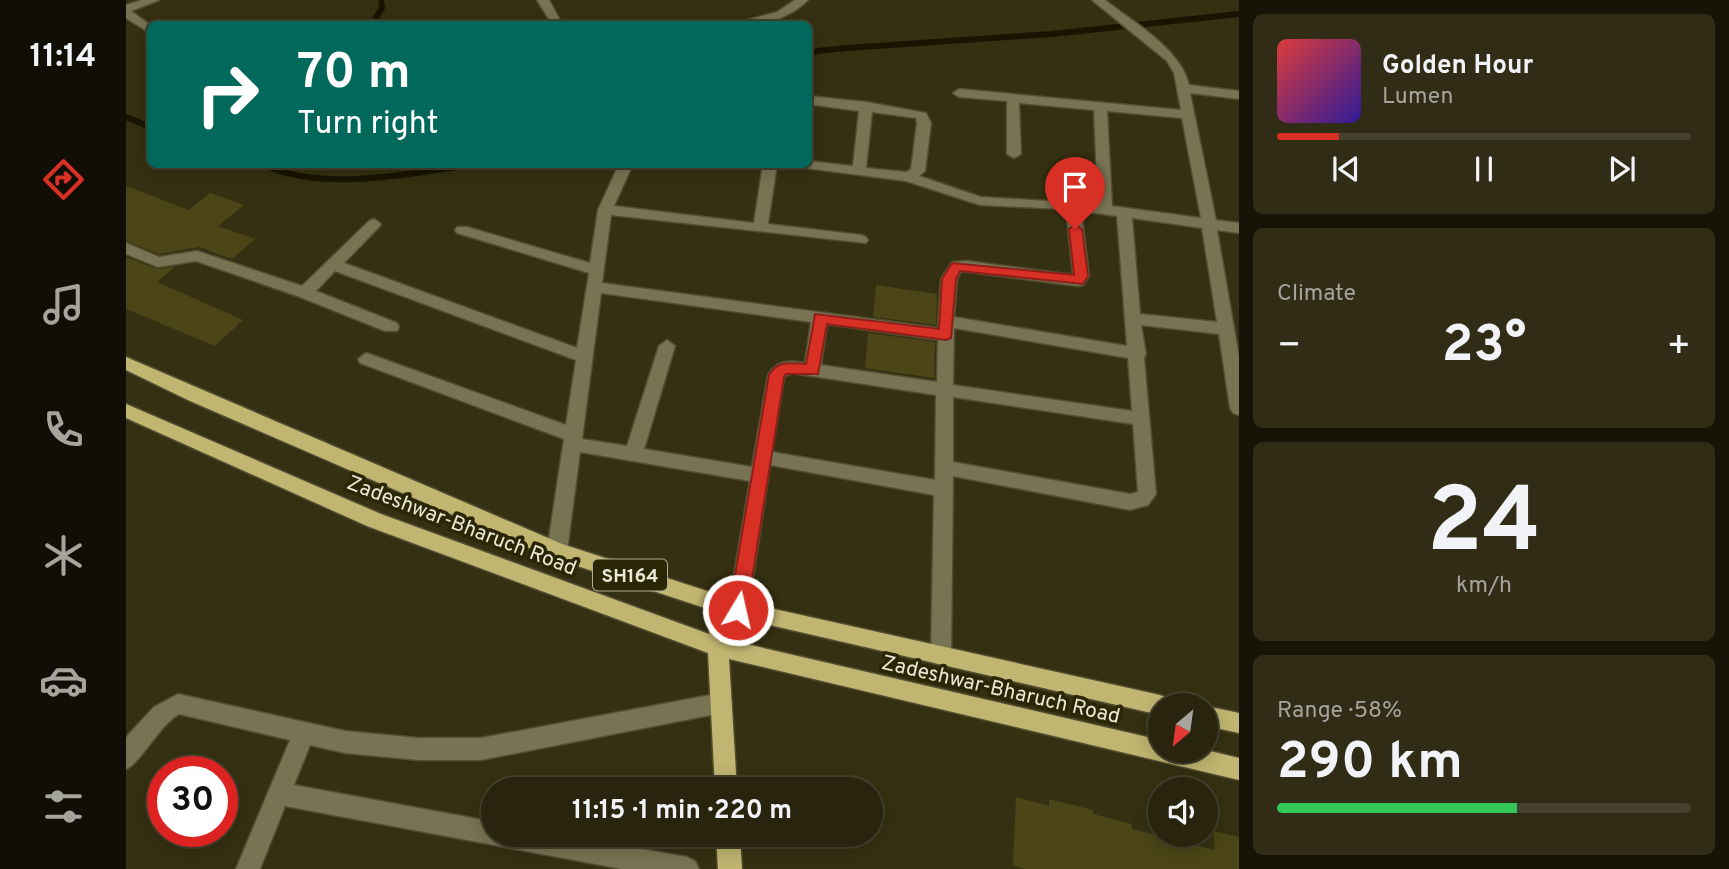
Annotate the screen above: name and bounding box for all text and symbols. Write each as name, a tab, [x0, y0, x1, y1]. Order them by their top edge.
text: 11:14	[30, 38, 96, 78]
text: 70 m	[297, 44, 411, 106]
icon: right	[182, 49, 273, 140]
text: Golden Hour	[1382, 50, 1533, 83]
text: Lumen	[1382, 83, 1453, 112]
text: Turn right	[297, 105, 439, 145]
icon: previous	[1327, 150, 1365, 188]
icon: pause	[1465, 150, 1503, 188]
icon: next	[1603, 150, 1641, 188]
icon: directions	[39, 155, 88, 204]
pin	[1045, 157, 1105, 229]
icon: arrive	[1056, 168, 1094, 206]
icon: music	[39, 280, 88, 329]
text: Climate	[1277, 280, 1356, 309]
text: 23°	[1442, 314, 1526, 380]
text: −	[1277, 323, 1302, 372]
text: +	[1666, 323, 1691, 372]
icon: phone	[39, 405, 88, 454]
text: 24	[1427, 469, 1541, 584]
street label: Zadeshwar-Bharuch Road	[343, 470, 580, 583]
icon: climate	[39, 531, 88, 580]
road number: SH164	[593, 560, 667, 590]
text: km/h	[1456, 572, 1512, 601]
position arrow	[701, 573, 775, 647]
street label: Zadeshwar-Bharuch Road	[879, 650, 1123, 731]
icon: car	[39, 656, 88, 705]
north arrow	[1148, 693, 1218, 763]
map controls	[1148, 693, 1218, 847]
text: Range · 58%	[1277, 697, 1402, 726]
text: 290 km	[1277, 731, 1463, 797]
speed limit sign: 30	[147, 756, 238, 847]
button: sound	[1148, 777, 1218, 847]
icon: filters	[39, 782, 88, 831]
text: 11:15 · 1 min · 220 m	[572, 795, 792, 828]

